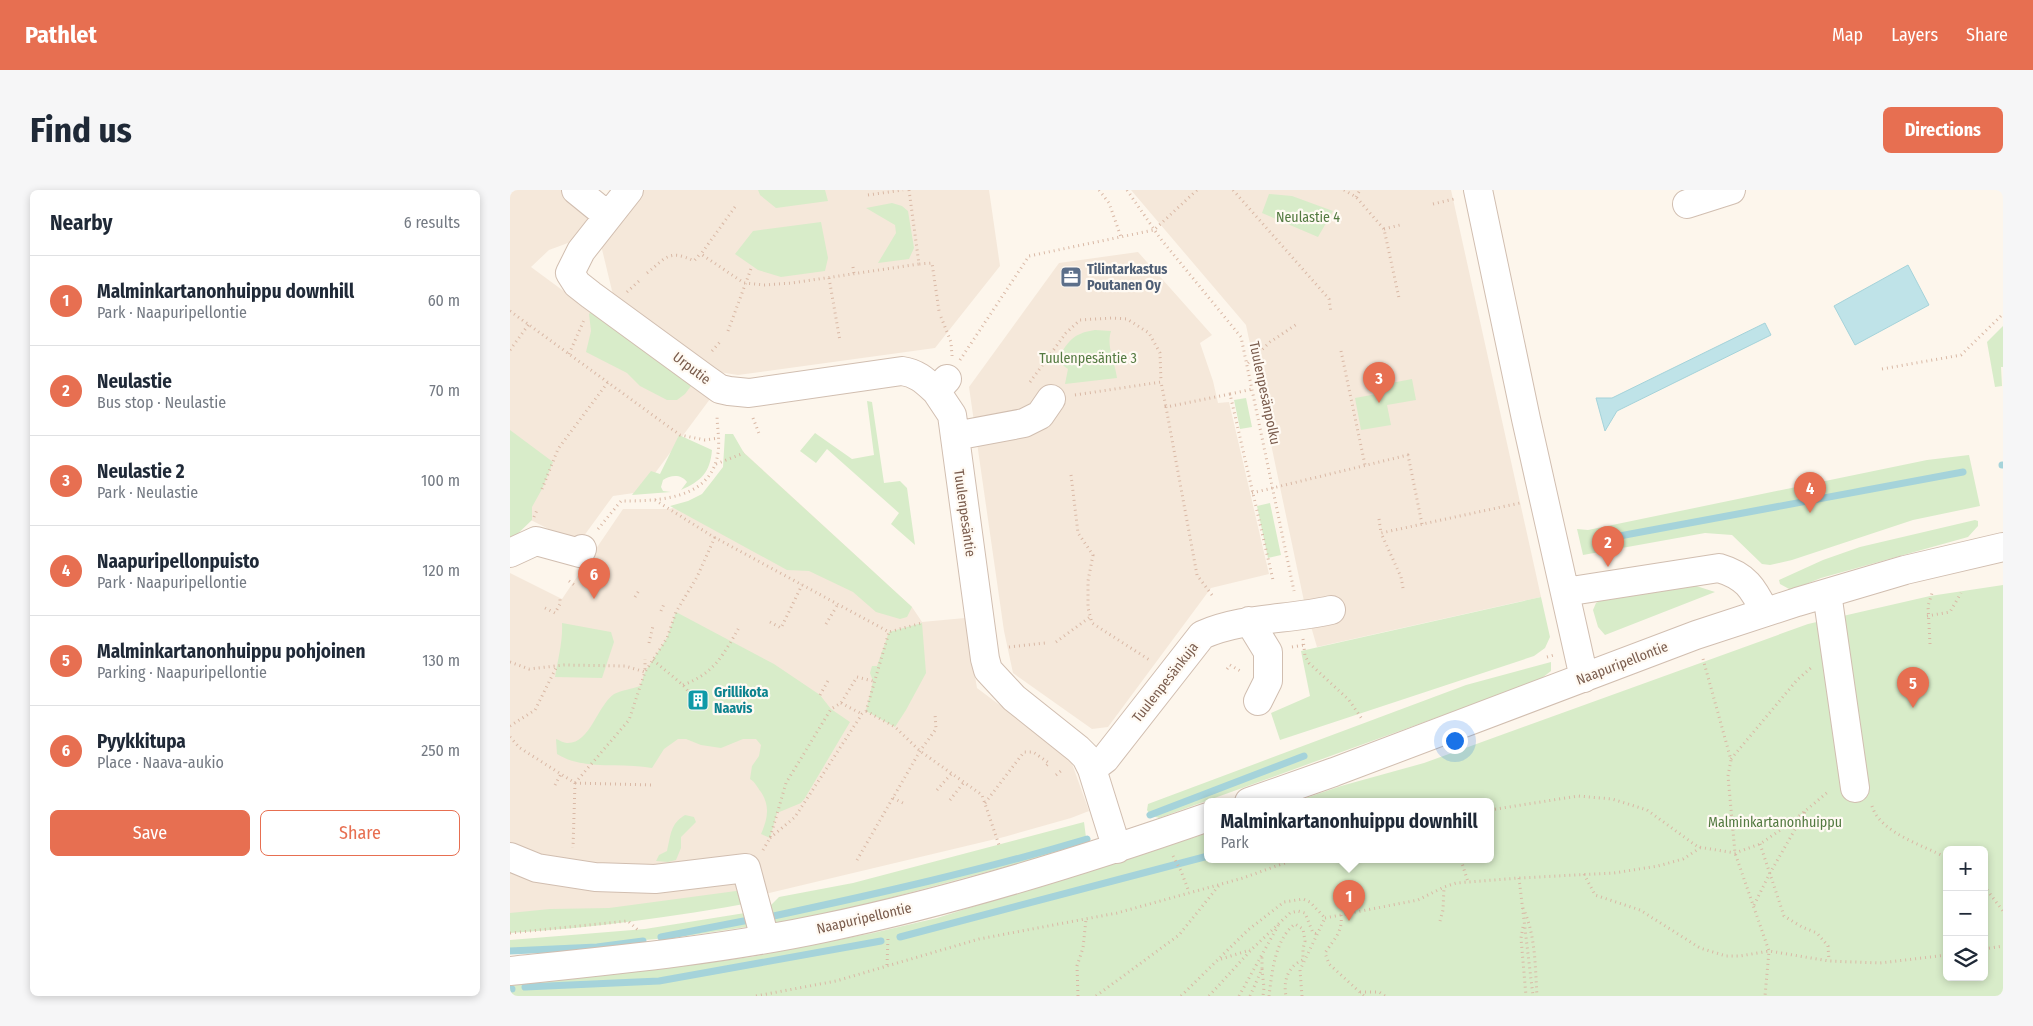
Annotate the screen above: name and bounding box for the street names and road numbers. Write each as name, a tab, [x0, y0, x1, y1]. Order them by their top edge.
street label: Tuulenpesänpolku	[1245, 340, 1284, 446]
street label: Urputie	[669, 349, 714, 388]
street label: Tuulenpesäntie	[950, 468, 979, 558]
street label: Naapuripellontie	[1574, 638, 1670, 689]
street label: Tuulenpesänkuja	[1129, 639, 1202, 726]
street label: Naapuripellontie	[815, 899, 913, 938]

